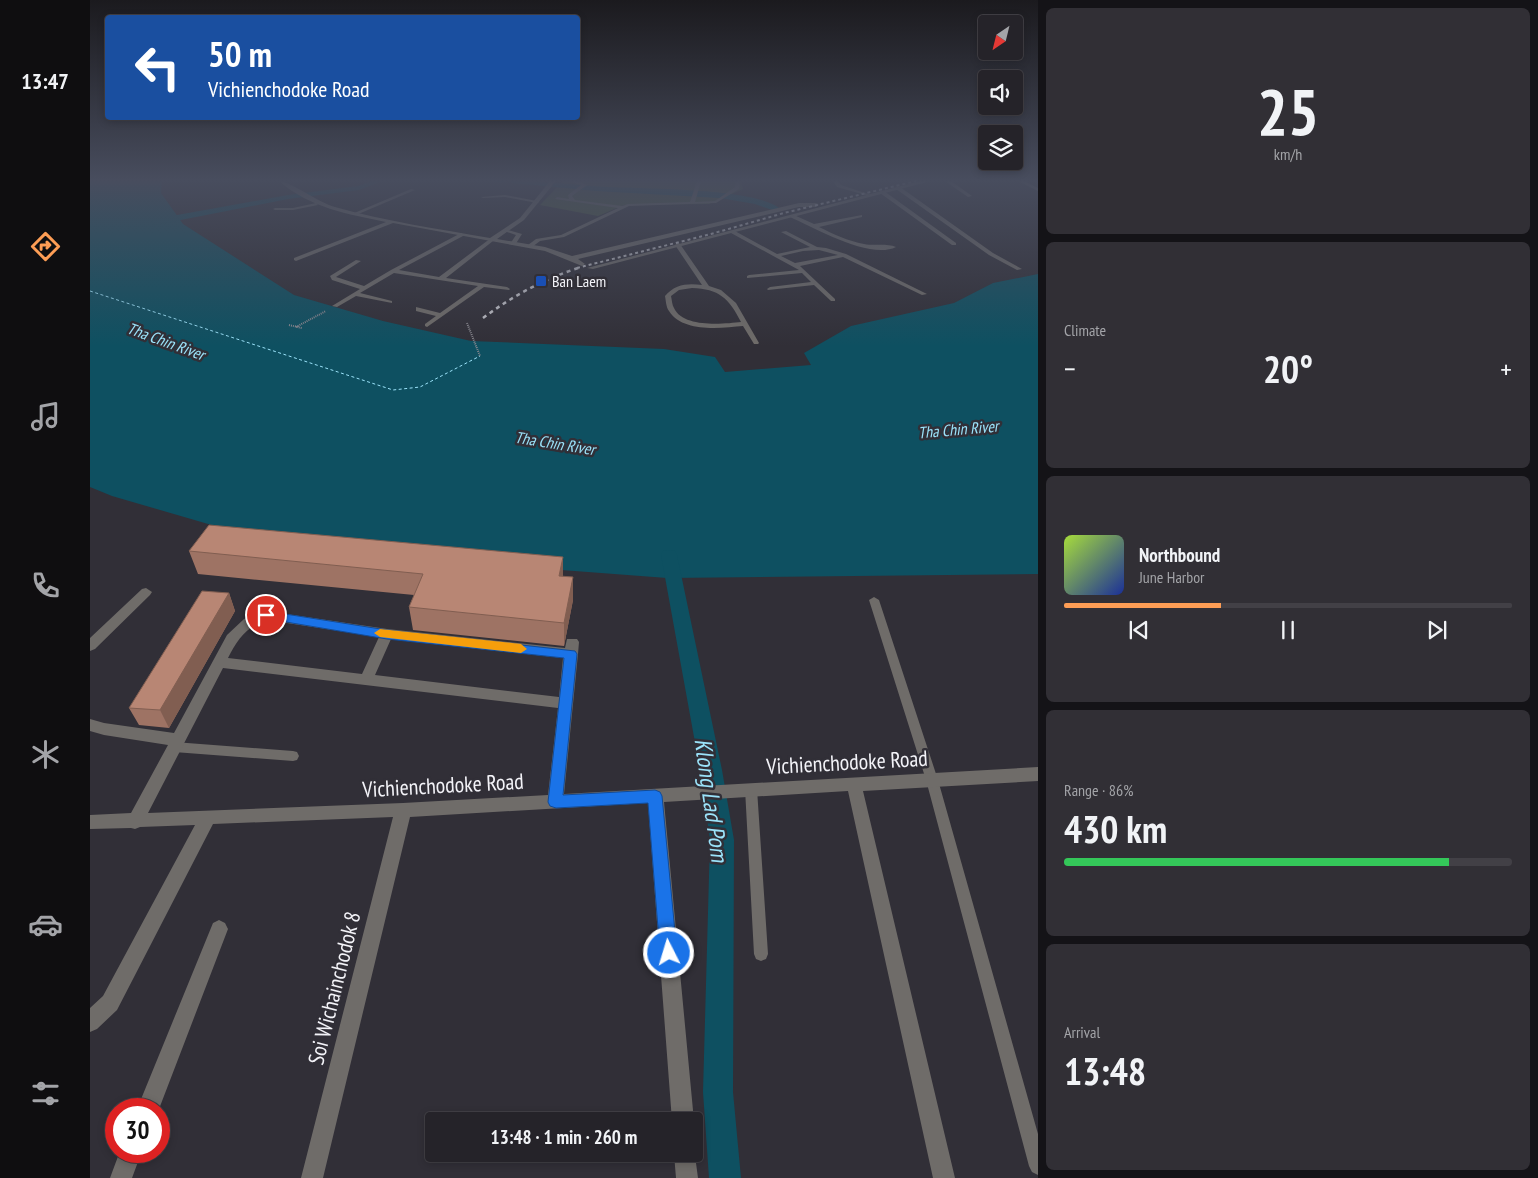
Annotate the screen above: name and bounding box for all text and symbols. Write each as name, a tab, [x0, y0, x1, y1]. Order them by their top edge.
north arrow	[978, 15, 1022, 60]
map controls	[978, 15, 1023, 170]
text: 50 m	[208, 31, 272, 77]
icon: left	[125, 35, 190, 100]
text: 13:47	[21, 67, 69, 95]
text: 25	[1257, 69, 1319, 153]
button: sound	[978, 70, 1023, 115]
text: Vichienchodoke Road	[208, 75, 370, 103]
button: layers	[978, 125, 1023, 170]
text: km/h	[1274, 144, 1302, 164]
icon: directions	[28, 229, 63, 264]
place label: Ban Laem	[552, 271, 606, 291]
marker: Ban Laem	[534, 274, 548, 288]
water label: Tha Chin River	[125, 318, 210, 365]
text: Climate	[1064, 320, 1106, 340]
text: 20°	[1263, 344, 1313, 393]
text: −	[1064, 350, 1076, 387]
text: +	[1500, 350, 1512, 387]
icon: music	[28, 399, 63, 434]
water label: Tha Chin River	[917, 415, 1002, 442]
water label: Tha Chin River	[514, 427, 599, 460]
text: Northbound	[1139, 543, 1220, 567]
text: June Harbor	[1139, 567, 1204, 587]
icon: phone	[28, 568, 63, 603]
pin	[245, 594, 287, 636]
icon: arrive	[252, 601, 280, 629]
icon: previous	[1125, 616, 1153, 644]
icon: pause	[1274, 616, 1302, 644]
icon: next	[1423, 616, 1451, 644]
water label: Klong Lad Pom	[687, 736, 736, 865]
icon: climate	[28, 737, 63, 772]
street label: Vichienchodoke Road	[765, 744, 928, 780]
street label: Vichienchodoke Road	[361, 767, 524, 803]
text: Range · 86%	[1064, 780, 1133, 800]
text: 430 km	[1064, 804, 1167, 853]
icon: car	[28, 907, 63, 942]
street label: Soi Wichainchodok 8	[301, 908, 367, 1068]
position arrow	[642, 926, 694, 978]
text: Arrival	[1064, 1022, 1100, 1042]
text: 13:48	[1064, 1046, 1146, 1095]
icon: filters	[28, 1076, 63, 1111]
speed limit sign: 30	[105, 1098, 170, 1163]
text: 13:48 · 1 min · 260 m	[491, 1125, 637, 1149]

